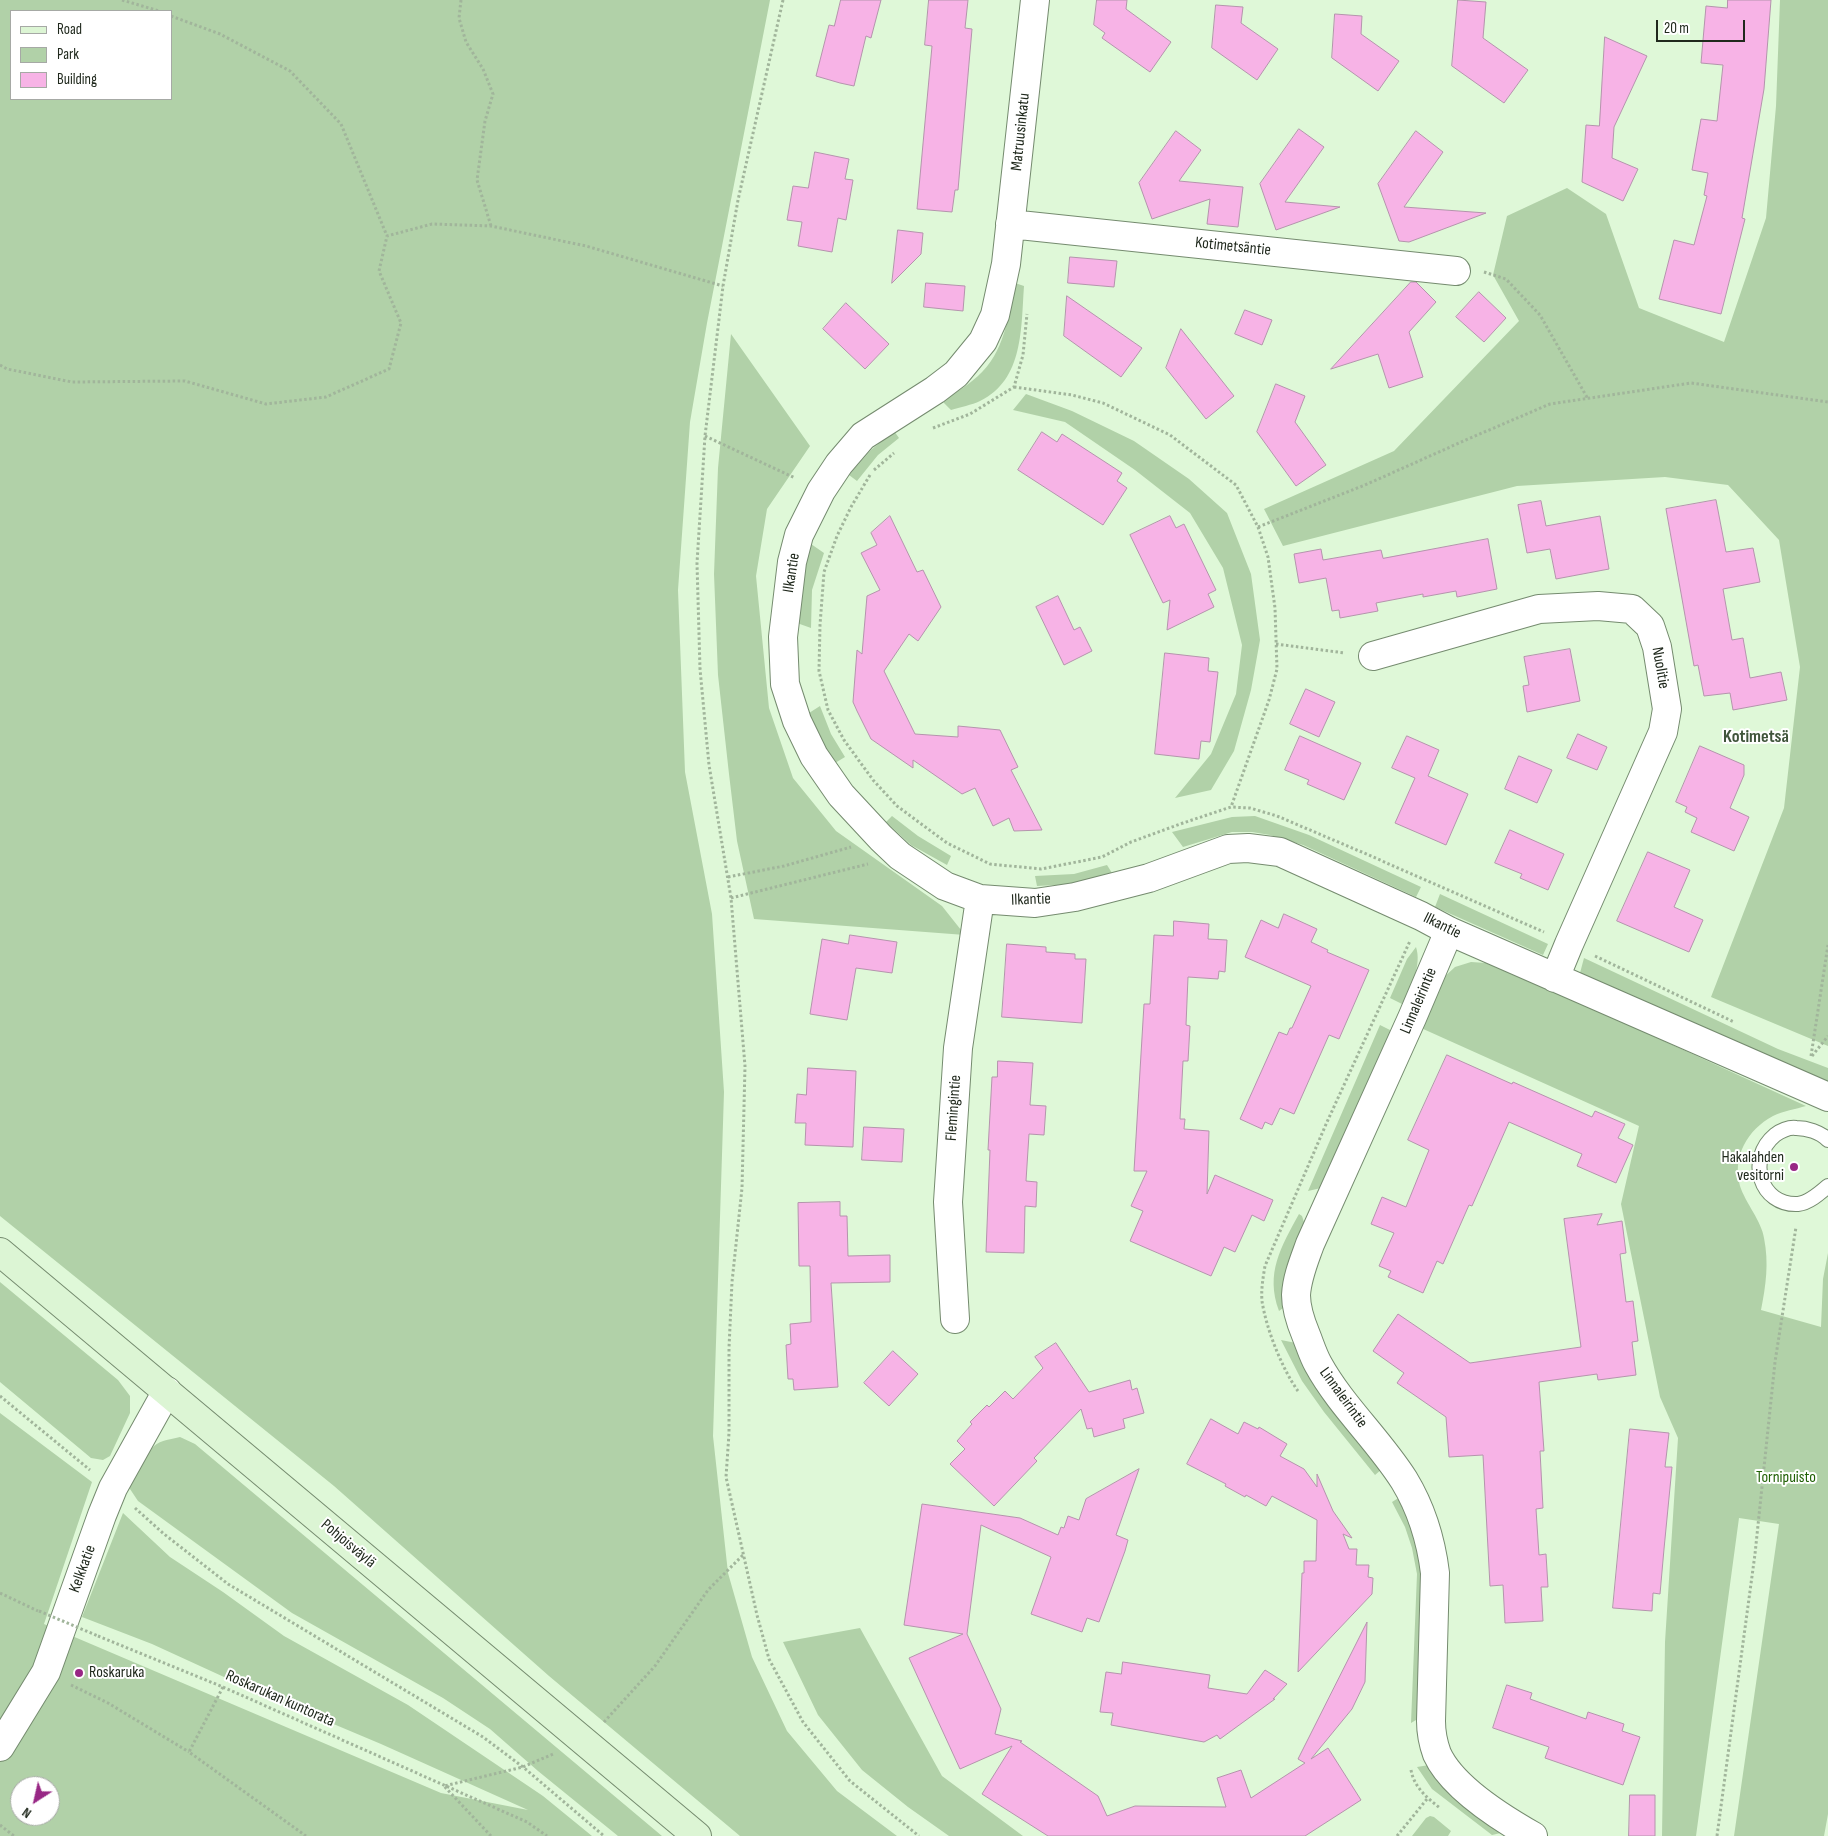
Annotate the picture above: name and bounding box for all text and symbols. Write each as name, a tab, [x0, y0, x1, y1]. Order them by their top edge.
legend	[10, 10, 172, 100]
scale bar	[1658, 10, 1747, 42]
text: 20 m	[1664, 19, 1689, 38]
text: Road	[57, 20, 82, 39]
text: Park	[57, 45, 79, 64]
text: Building	[57, 70, 97, 89]
street label: Matruusinkatu	[1007, 92, 1035, 172]
street label: Kotimetsäntie	[1194, 233, 1272, 261]
street label: Ilkantie	[779, 552, 805, 594]
street label: Nuolitie	[1647, 646, 1673, 690]
district label: Kotimetsä	[1723, 726, 1789, 748]
street label: Ilkantie	[1011, 890, 1051, 910]
street label: Ilkantie	[1420, 909, 1464, 943]
street label: Linnaleirintie	[1396, 965, 1442, 1037]
street label: Flemingintie	[942, 1074, 966, 1142]
place label: Hakalahden vesitorni	[1722, 1148, 1784, 1186]
marker: Hakalahden vesitorni	[1788, 1161, 1800, 1173]
street label: Linnaleirintie	[1315, 1364, 1371, 1432]
park label: Tornipuisto	[1756, 1468, 1816, 1488]
street label: Pohjoisväylä	[317, 1516, 379, 1572]
street label: Kelkkatie	[66, 1543, 100, 1595]
place label: Roskaruka	[89, 1663, 144, 1683]
street label: Roskarukan kuntorata	[222, 1666, 338, 1732]
marker: Roskaruka	[73, 1667, 85, 1679]
north arrow	[10, 1776, 60, 1826]
text: N	[19, 1804, 35, 1822]

